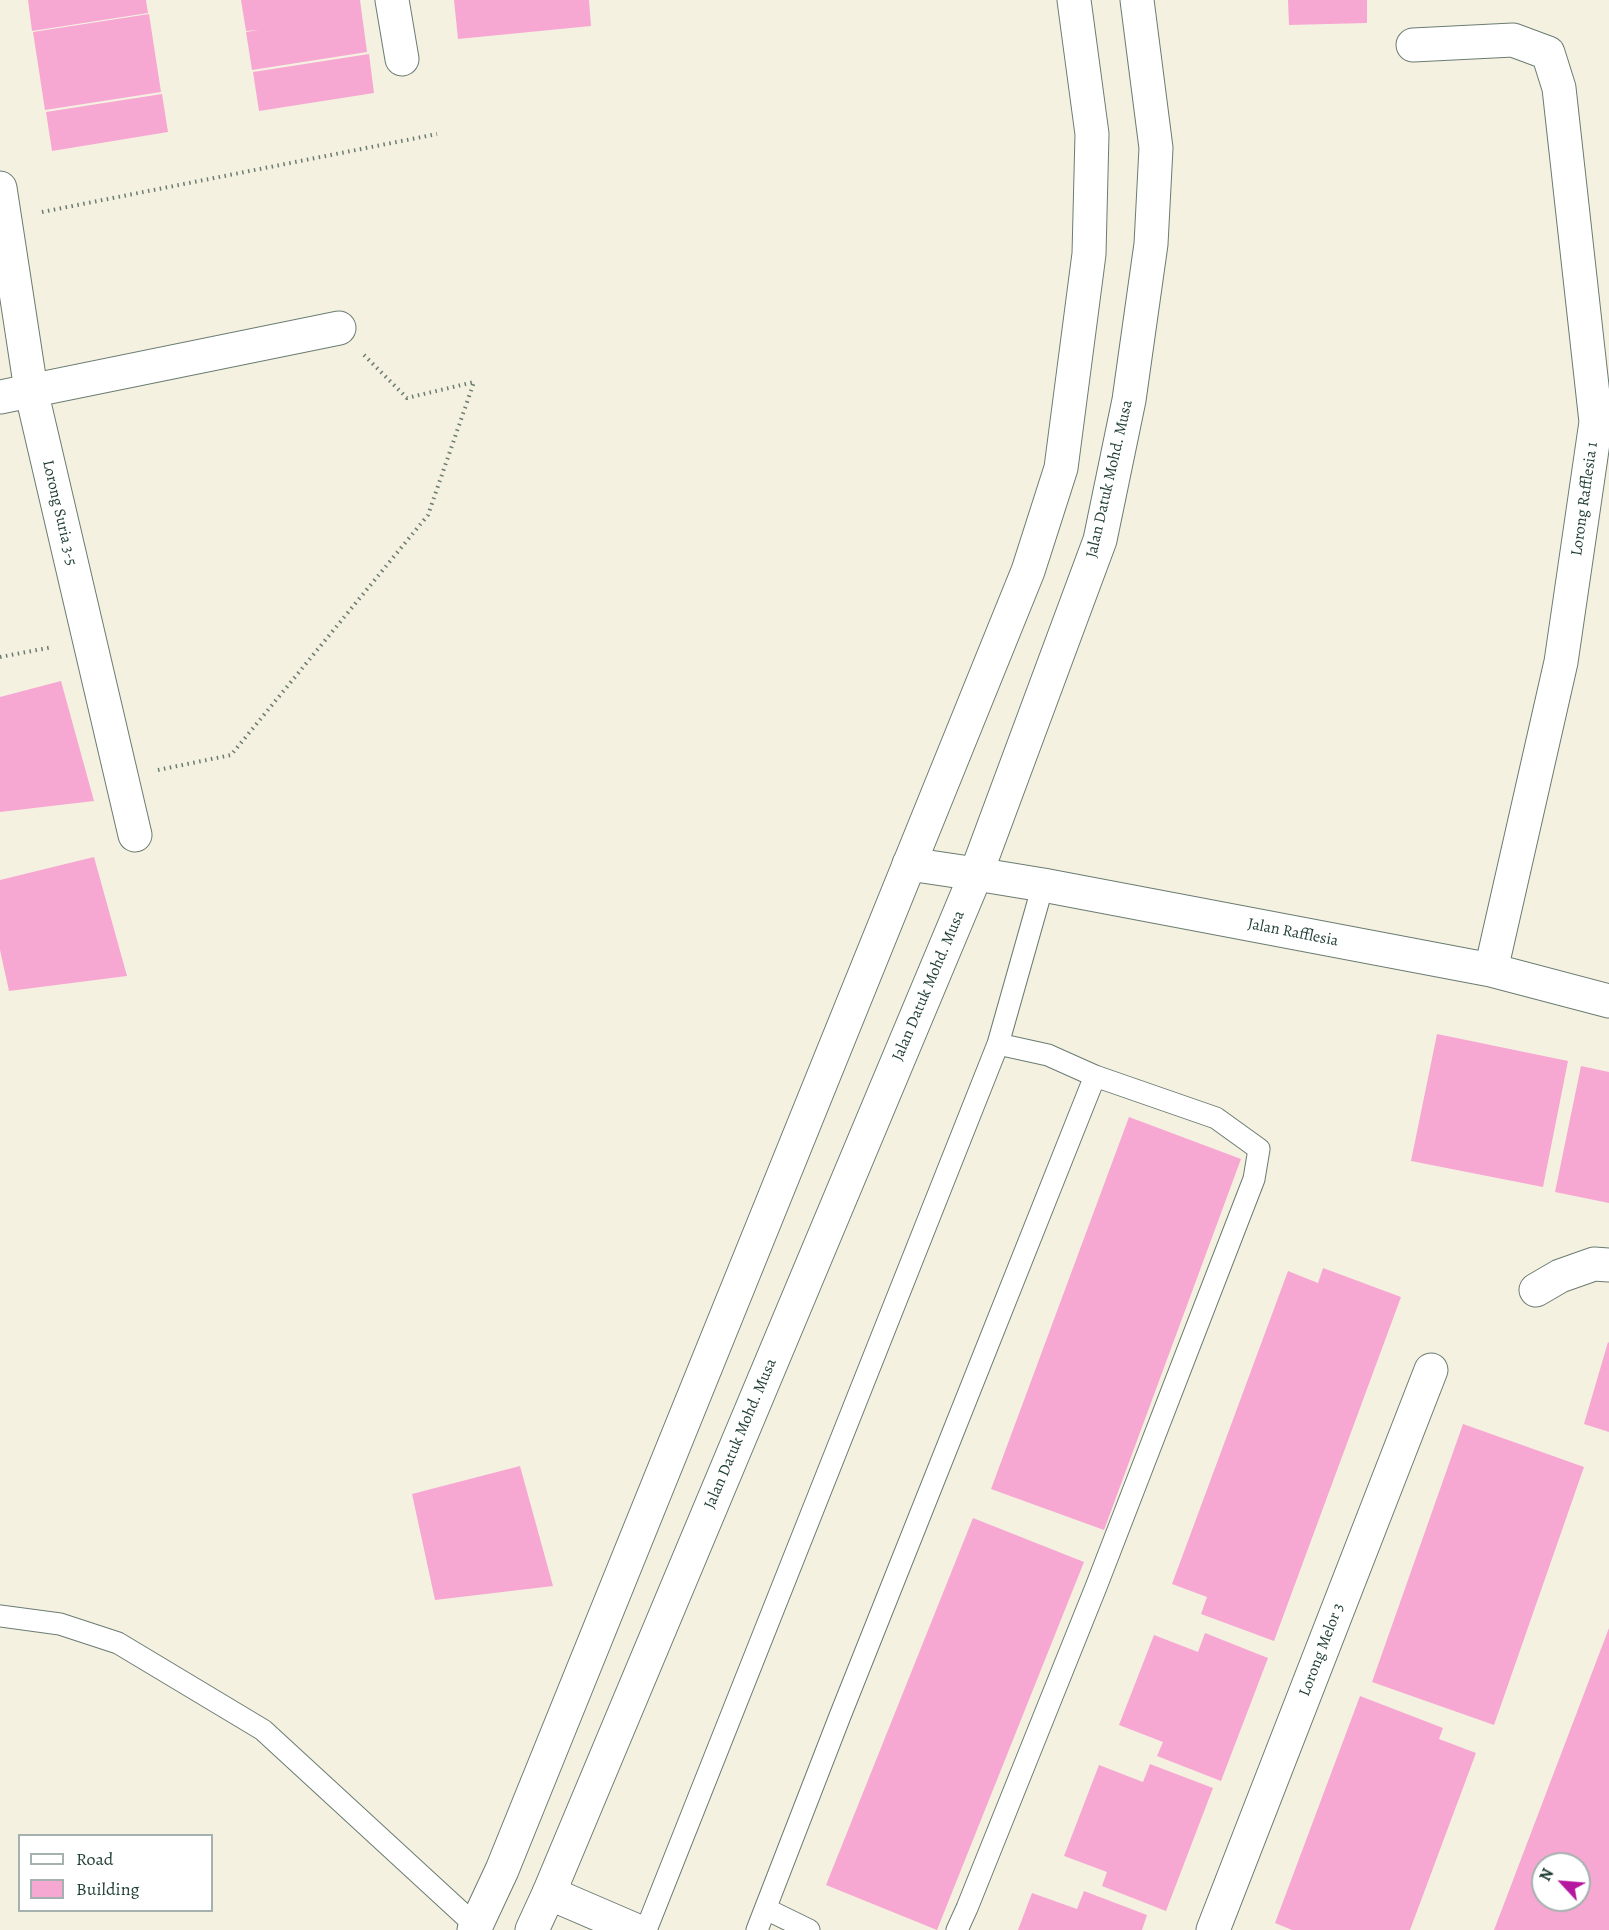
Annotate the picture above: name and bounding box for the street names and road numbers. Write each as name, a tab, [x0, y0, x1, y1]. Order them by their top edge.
street label: Jalan Datuk Mohd. Musa	[1082, 398, 1138, 560]
street label: Lorong Rafflesia 1	[1567, 441, 1603, 557]
street label: Lorong Suria 3-5	[38, 458, 80, 568]
street label: Jalan Datuk Mohd. Musa	[889, 908, 969, 1064]
street label: Jalan Rafflesia	[1246, 915, 1340, 951]
street label: Jalan Datuk Mohd. Musa	[701, 1356, 781, 1512]
street label: Lorong Melor 3	[1295, 1601, 1349, 1699]

